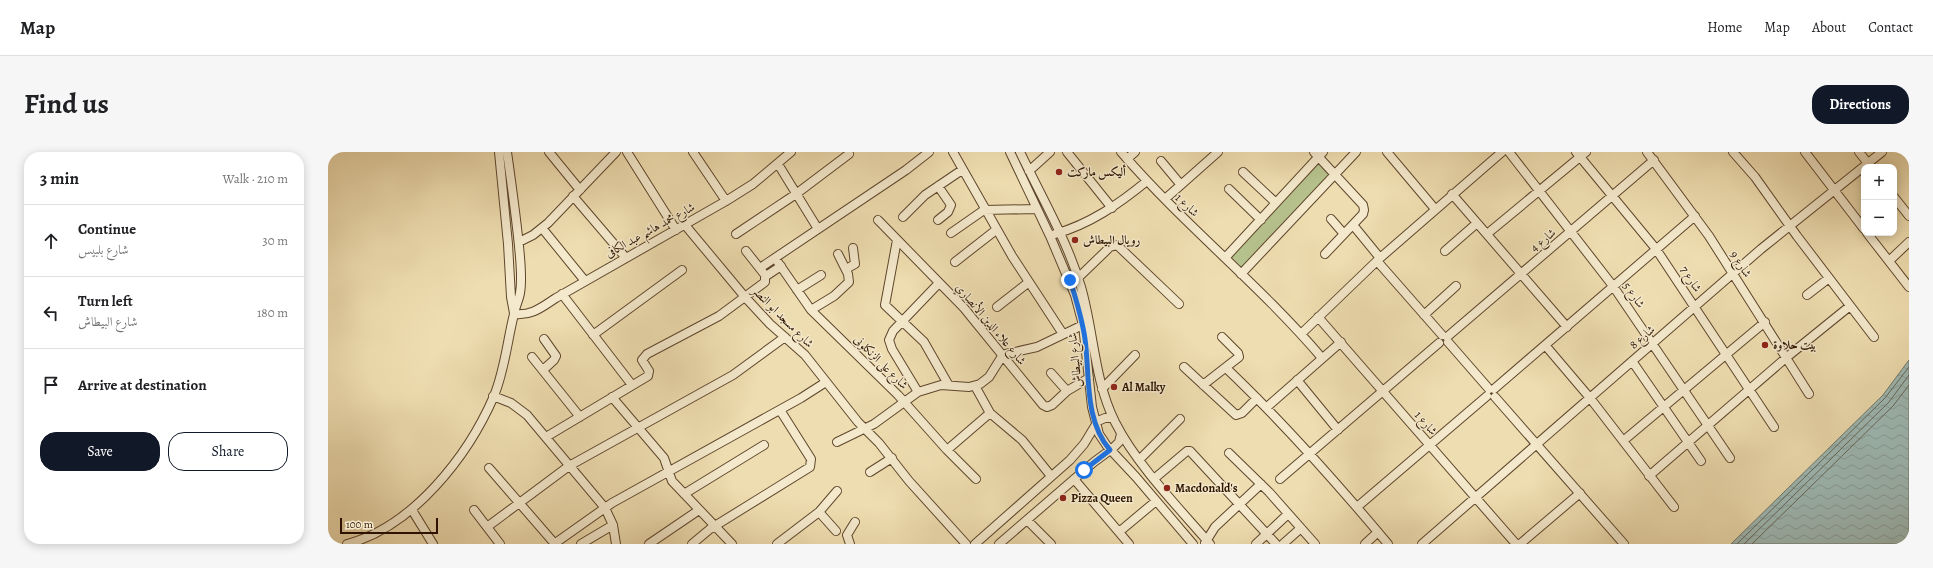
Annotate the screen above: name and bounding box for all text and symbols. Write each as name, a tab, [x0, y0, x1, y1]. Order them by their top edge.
text: Map	[20, 15, 55, 41]
text: Home	[1707, 18, 1742, 37]
text: Map	[1764, 18, 1790, 37]
text: About	[1812, 18, 1846, 37]
text: Contact	[1868, 18, 1913, 37]
text: Find us	[24, 85, 109, 123]
button: Directions	[1812, 85, 1909, 124]
place label: أليكس ماركت	[1067, 164, 1126, 180]
map controls	[1861, 164, 1897, 236]
button: +	[1861, 164, 1897, 200]
text: 3 min	[40, 167, 79, 190]
marker: أليكس ماركت	[1054, 167, 1064, 177]
text: Walk · 210 m	[223, 170, 288, 187]
street label: شارع 1	[1170, 190, 1203, 223]
street label: شارع محمد هاشم عبد الكافى	[602, 199, 700, 265]
button: −	[1861, 200, 1897, 236]
text: Continue	[78, 219, 136, 239]
street label: شارع 4	[1527, 225, 1561, 258]
icon: ahead	[40, 230, 62, 252]
text: 30 m	[262, 232, 288, 249]
place label: رويال البيطاش	[1083, 232, 1140, 248]
marker: رويال البيطاش	[1070, 235, 1080, 245]
text: شارع بلبيس	[78, 241, 129, 258]
street label: شارع 9	[1724, 248, 1756, 282]
street label: شارع 7	[1674, 263, 1706, 297]
route end	[1061, 271, 1079, 289]
street label: شارع علاء الدين الأنصاري	[950, 279, 1031, 370]
street label: شارع 5	[1617, 279, 1649, 313]
street label: شارع مسجد ابو النصر	[745, 281, 817, 354]
text: Turn left	[78, 291, 133, 311]
icon: left	[40, 302, 62, 324]
text: 180 m	[257, 304, 288, 321]
text: شارع البيطاش	[78, 313, 138, 330]
street label: شارع 8	[1626, 321, 1660, 355]
street label: شارع على الزنكلونى	[848, 331, 912, 395]
street label: شارع البيطاش	[1064, 331, 1089, 388]
place label: بيت حلاوة	[1773, 337, 1816, 353]
marker: بيت حلاوة	[1760, 340, 1770, 350]
icon: arrive	[40, 374, 62, 396]
text: Arrive at destination	[78, 375, 207, 395]
place label: Al Malky	[1121, 379, 1166, 395]
marker: Al Malky	[1109, 382, 1119, 392]
street label: شارع 1	[1409, 407, 1441, 441]
button: Save	[40, 432, 160, 471]
button: Share	[168, 432, 288, 471]
route start	[1075, 461, 1093, 479]
place label: Macdonald's	[1175, 480, 1238, 496]
marker: Macdonald's	[1162, 483, 1172, 493]
place label: Pizza Queen	[1071, 490, 1133, 506]
marker: Pizza Queen	[1058, 493, 1068, 503]
scale bar	[340, 516, 438, 535]
text: 100 m	[346, 517, 373, 532]

